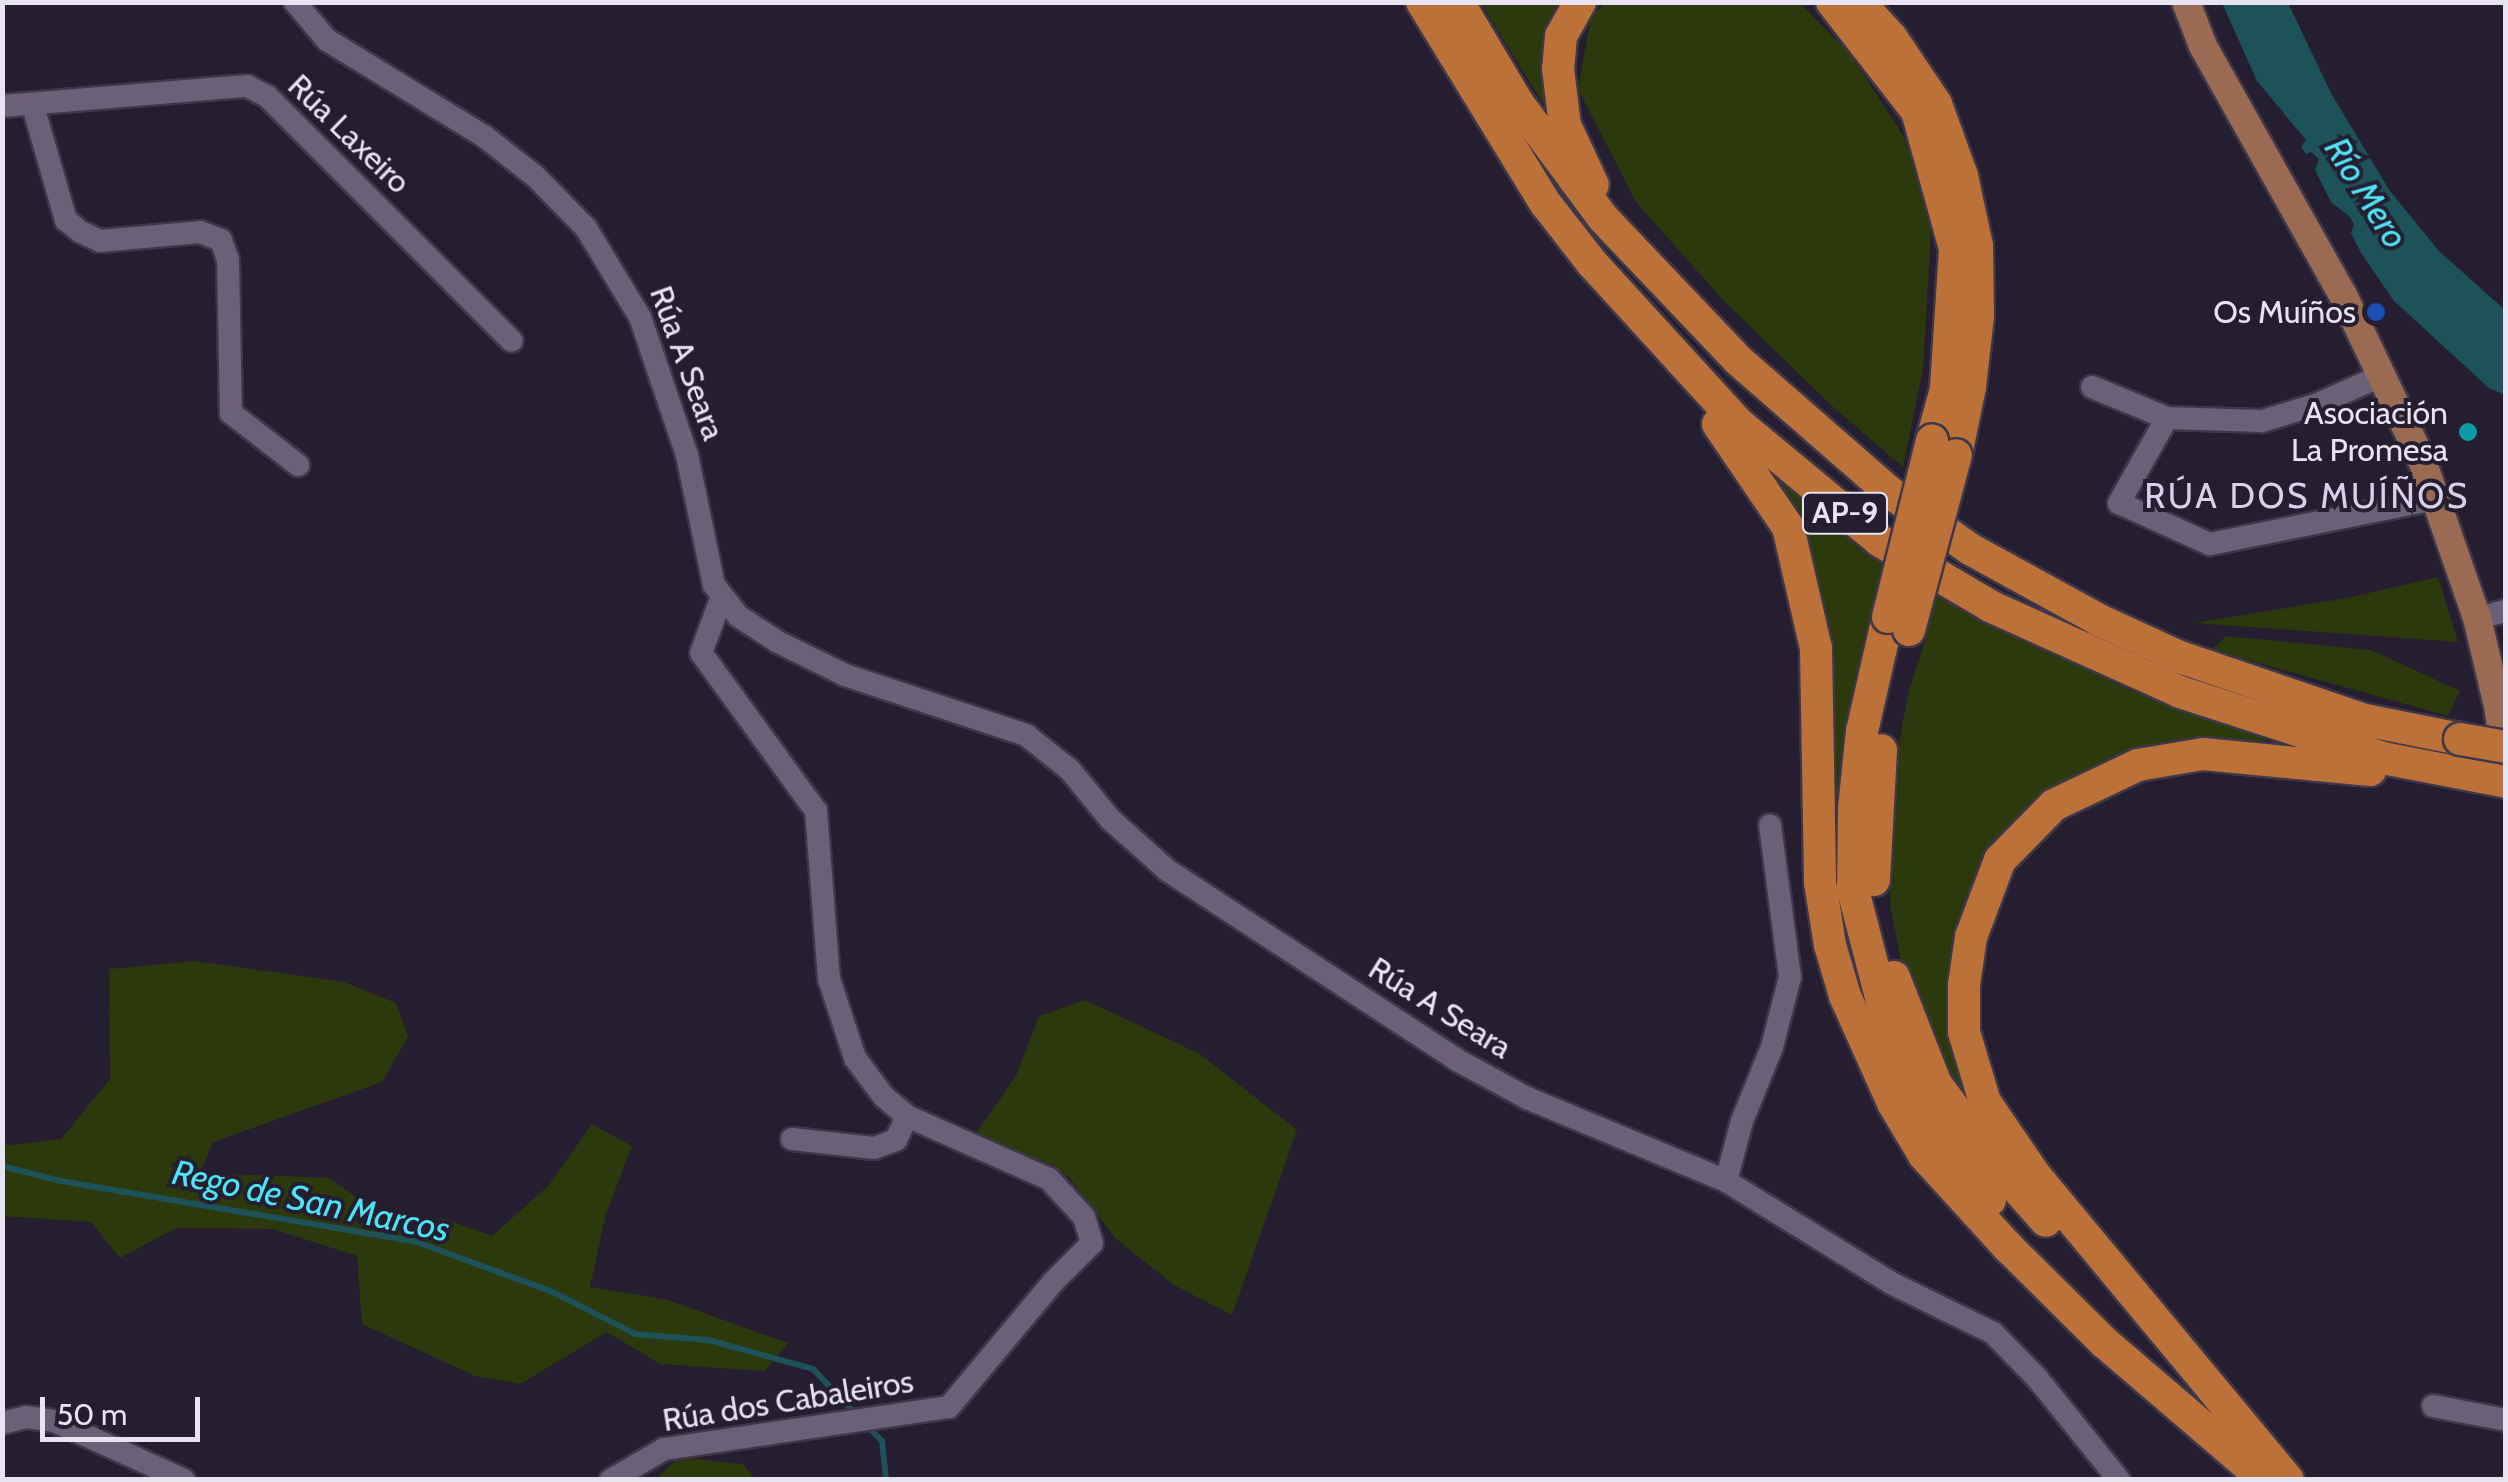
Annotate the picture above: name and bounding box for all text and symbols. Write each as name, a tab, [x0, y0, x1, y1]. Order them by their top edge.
street label: Rúa Laxeiro	[280, 66, 418, 202]
water label: Río Mero	[2316, 130, 2416, 256]
street label: Rúa A Seara	[641, 281, 733, 445]
place label: Os Muíños	[2213, 293, 2356, 331]
marker: Os Muíños	[2365, 301, 2387, 323]
place label: Asociación La Promesa	[2291, 395, 2448, 470]
marker: Asociación La Promesa	[2457, 421, 2479, 443]
district label: RÚA DOS MUÍÑOS	[2144, 475, 2470, 517]
road number: AP-9	[1800, 488, 1890, 538]
street label: Rúa A Seara	[1362, 949, 1518, 1067]
water label: Rego de San Marcos	[169, 1151, 453, 1251]
street label: Rúa dos Cabaleiros	[660, 1362, 916, 1440]
scale bar	[45, 1377, 205, 1439]
text: 50 m	[57, 1396, 127, 1433]

